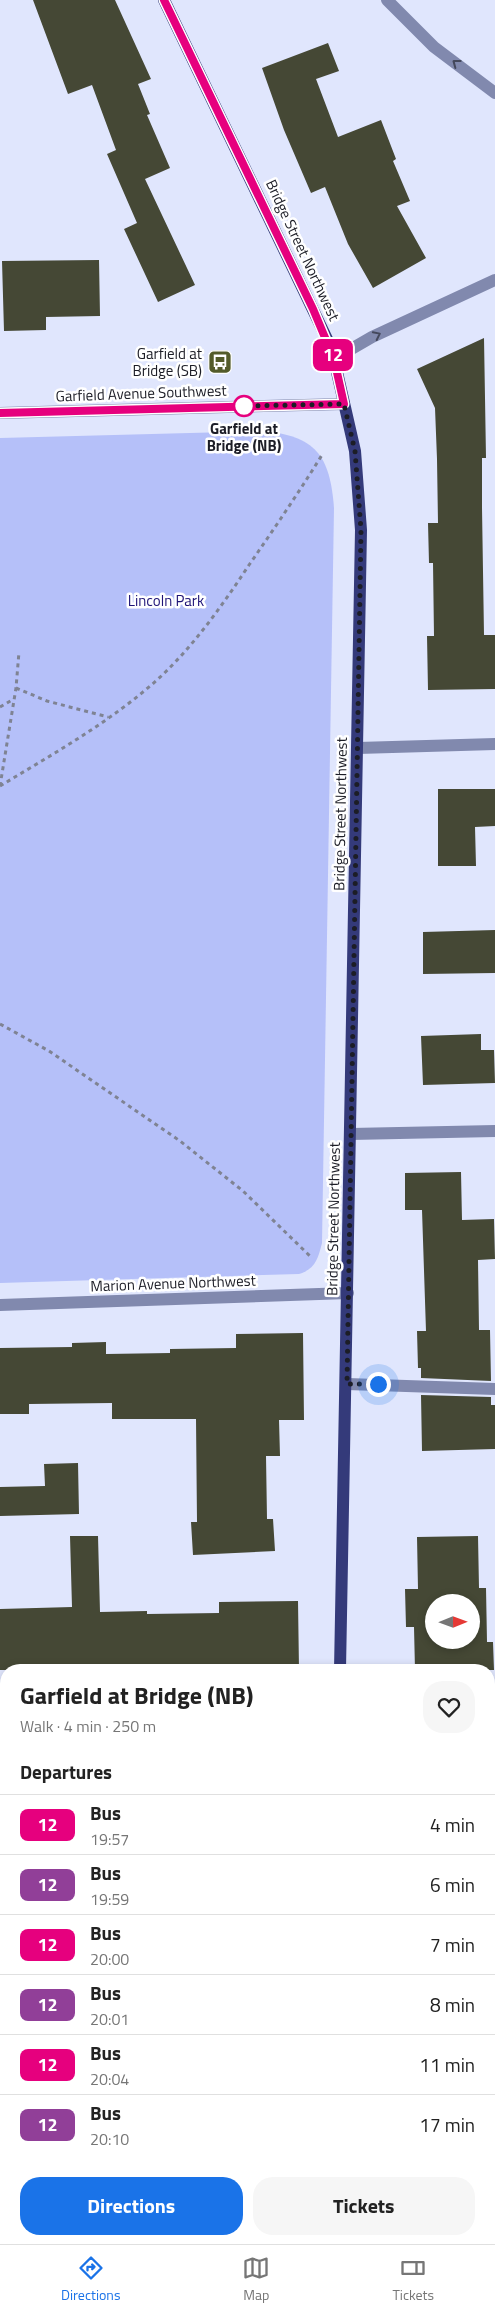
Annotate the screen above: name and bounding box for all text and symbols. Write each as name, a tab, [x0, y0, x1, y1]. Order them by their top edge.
one-way arrow	[453, 61, 462, 69]
street label: Bridge Street Northwest	[260, 175, 346, 325]
one-way arrow	[372, 331, 381, 341]
line badge: 12	[310, 339, 356, 371]
text: 12	[323, 341, 343, 368]
place label: Garfield at Bridge (SB)	[132, 342, 203, 382]
bus stop icon: Garfield at Bridge (SB)	[207, 349, 233, 375]
street label: Garfield Avenue Southwest	[55, 378, 228, 407]
marker: Garfield at Bridge (NB)	[233, 395, 255, 417]
place label: Garfield at Bridge (NB)	[207, 417, 282, 457]
park label: Lincoln Park	[128, 589, 204, 612]
street label: Bridge Street Northwest	[327, 736, 353, 891]
street label: Bridge Street Northwest	[320, 1141, 346, 1296]
street label: Marion Avenue Northwest	[90, 1269, 257, 1297]
your location	[366, 1372, 391, 1397]
north arrow	[425, 1594, 480, 1649]
map controls	[425, 1594, 480, 1649]
text: Garfield at Bridge (NB)	[20, 1677, 253, 1713]
button: heart	[423, 1681, 475, 1733]
text: Walk · 4 min · 250 m	[20, 1714, 156, 1738]
text: Departures	[20, 1757, 112, 1786]
text: Bus	[90, 1798, 121, 1827]
text: 4 min	[430, 1810, 475, 1839]
text: 12	[37, 1811, 58, 1838]
text: 19:57	[90, 1827, 129, 1851]
text: Bus	[90, 1858, 121, 1887]
text: 6 min	[430, 1870, 475, 1899]
text: 12	[37, 1871, 58, 1898]
text: 19:59	[90, 1887, 129, 1911]
text: Bus	[90, 1918, 121, 1947]
text: 7 min	[430, 1930, 475, 1959]
text: 12	[37, 1931, 58, 1958]
text: 20:00	[90, 1947, 129, 1971]
text: Bus	[90, 1978, 121, 2007]
text: 8 min	[430, 1990, 475, 2019]
text: 12	[37, 1991, 58, 2018]
text: 20:01	[90, 2007, 129, 2031]
text: Bus	[90, 2038, 121, 2067]
text: 11 min	[419, 2050, 475, 2079]
text: 12	[37, 2051, 58, 2078]
text: 20:04	[90, 2067, 129, 2091]
text: Bus	[90, 2098, 121, 2127]
text: 17 min	[419, 2110, 475, 2139]
text: 12	[37, 2111, 58, 2138]
text: 20:10	[90, 2127, 129, 2151]
button: Directions	[20, 2177, 243, 2235]
button: Tickets	[253, 2177, 475, 2235]
tab: Directions	[61, 2254, 120, 2305]
tab: Map	[242, 2254, 270, 2305]
tab: Tickets	[392, 2254, 434, 2305]

